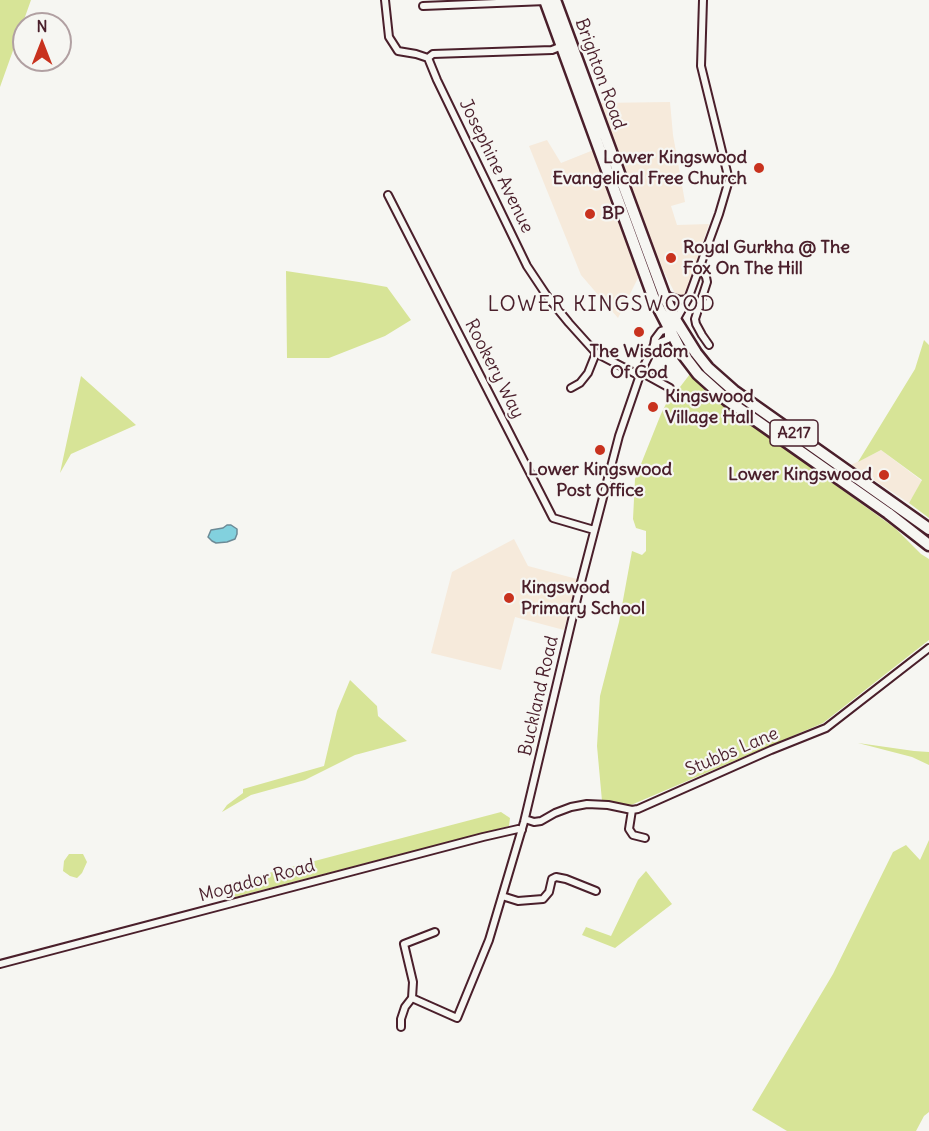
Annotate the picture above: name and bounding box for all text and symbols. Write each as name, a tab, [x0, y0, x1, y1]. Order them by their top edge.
north arrow	[12, 12, 72, 72]
text: N	[36, 16, 48, 36]
street label: Brighton Road	[570, 16, 630, 132]
street label: Josephine Avenue	[454, 95, 538, 237]
place label: Lower Kingswood Evangelical Free Church	[553, 147, 747, 190]
marker: Lower Kingswood Evangelical Free Church	[752, 161, 766, 175]
place label: BP	[602, 203, 625, 225]
marker: BP	[583, 207, 597, 221]
place label: Royal Gurkha @ The Fox On The Hill	[683, 237, 850, 280]
marker: Royal Gurkha @ The Fox On The Hill	[664, 251, 678, 265]
district label: LOWER KINGSWOOD	[487, 292, 717, 318]
street label: Rookery Way	[460, 316, 528, 422]
marker: The Wisdom Of God	[632, 325, 646, 339]
place label: The Wisdom Of God	[590, 341, 688, 384]
place label: Kingswood Village Hall	[665, 386, 754, 428]
marker: Kingswood Village Hall	[646, 400, 660, 414]
road number: A217	[770, 420, 818, 446]
marker: Lower Kingswood Post Office	[593, 443, 607, 457]
place label: Lower Kingswood Post Office	[528, 459, 672, 502]
place label: Lower Kingswood	[728, 464, 872, 486]
marker: Lower Kingswood	[877, 468, 891, 482]
place label: Kingswood Primary School	[521, 577, 645, 620]
marker: Kingswood Primary School	[502, 591, 516, 605]
street label: Buckland Road	[515, 634, 563, 758]
street label: Stubbs Lane	[682, 723, 782, 781]
street label: Mogador Road	[197, 855, 317, 907]

